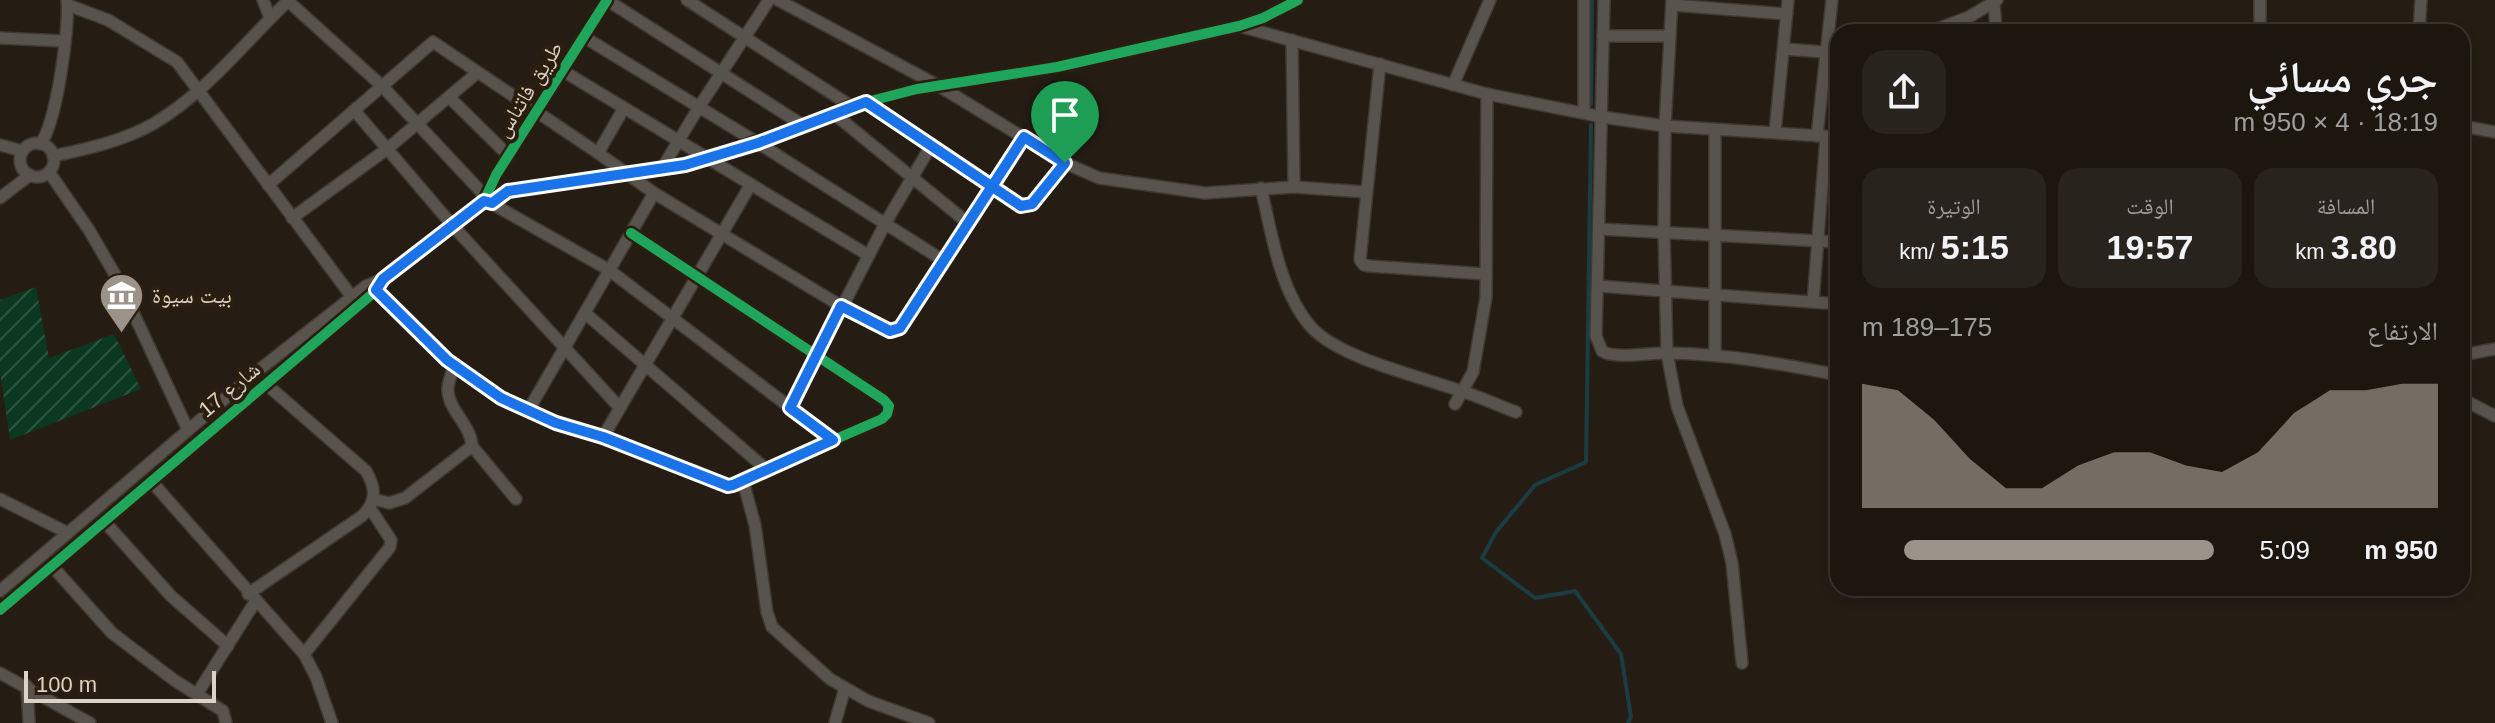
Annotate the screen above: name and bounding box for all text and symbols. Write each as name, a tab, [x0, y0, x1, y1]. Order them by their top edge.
street label: طريق فاتناس	[489, 37, 568, 142]
button: share	[1862, 50, 1946, 134]
text: جري مسائي	[2247, 52, 2438, 101]
pin	[1031, 81, 1099, 163]
icon: arrive	[1043, 93, 1087, 137]
text: 18:19 · 4 × 950 m	[2233, 107, 2438, 137]
text: الوتيرة	[1927, 194, 1981, 219]
text: الوقت	[2126, 194, 2174, 219]
text: المسافة	[2317, 194, 2375, 219]
text: 5:15	[1941, 228, 2009, 266]
text: 19:57	[2107, 228, 2193, 266]
text: 3.80	[2331, 228, 2397, 266]
text: /km	[1899, 239, 1941, 264]
text: km	[2295, 239, 2331, 264]
museum icon: بيت سيوة	[97, 271, 145, 334]
place label: بيت سيوة	[152, 283, 232, 308]
text: 175–189 m	[1862, 312, 1992, 342]
text: الارتفاع	[2367, 316, 2438, 346]
street label: شارع 17	[194, 357, 266, 423]
text: 5:09	[2259, 535, 2310, 565]
text: 950 m	[2364, 535, 2438, 565]
scale bar	[24, 667, 216, 703]
text: 100 m	[36, 672, 97, 697]

